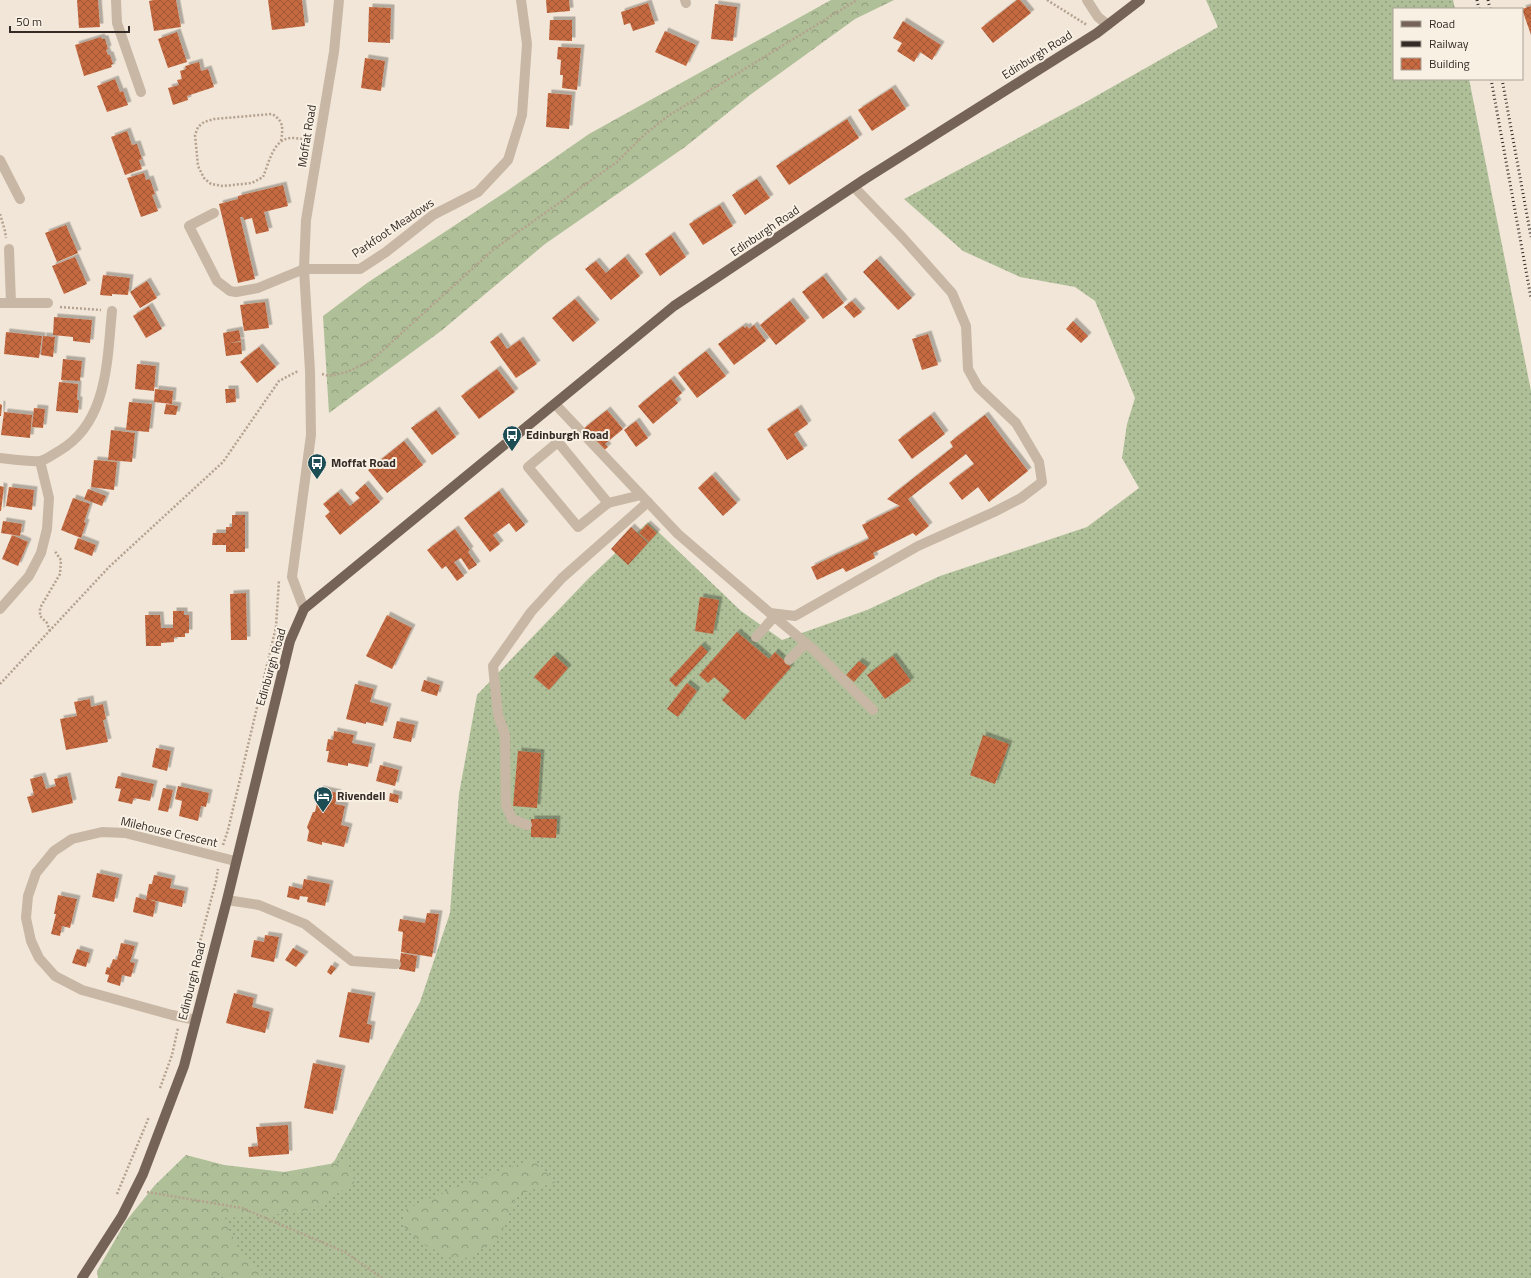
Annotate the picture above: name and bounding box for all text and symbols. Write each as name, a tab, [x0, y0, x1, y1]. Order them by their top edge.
scale bar	[10, 8, 129, 34]
legend	[1393, 8, 1523, 80]
text: 50 m	[16, 12, 42, 31]
text: Road	[1429, 14, 1455, 33]
street label: Edinburgh Road	[998, 25, 1076, 84]
text: Railway	[1429, 34, 1469, 53]
text: Building	[1429, 54, 1470, 73]
street label: Moffat Road	[292, 103, 321, 169]
street label: Parkfoot Meadows	[348, 193, 438, 262]
street label: Edinburgh Road	[726, 200, 803, 261]
bus stop icon: Edinburgh Road	[501, 424, 523, 452]
place label: Edinburgh Road	[526, 425, 609, 444]
bus stop icon: Moffat Road	[306, 452, 328, 480]
place label: Moffat Road	[331, 453, 396, 472]
street label: Edinburgh Road	[250, 626, 291, 708]
hotel icon: Rivendell	[312, 785, 334, 813]
place label: Rivendell	[337, 786, 385, 805]
street label: Milehouse Crescent	[119, 811, 220, 852]
street label: Edinburgh Road	[173, 940, 210, 1022]

